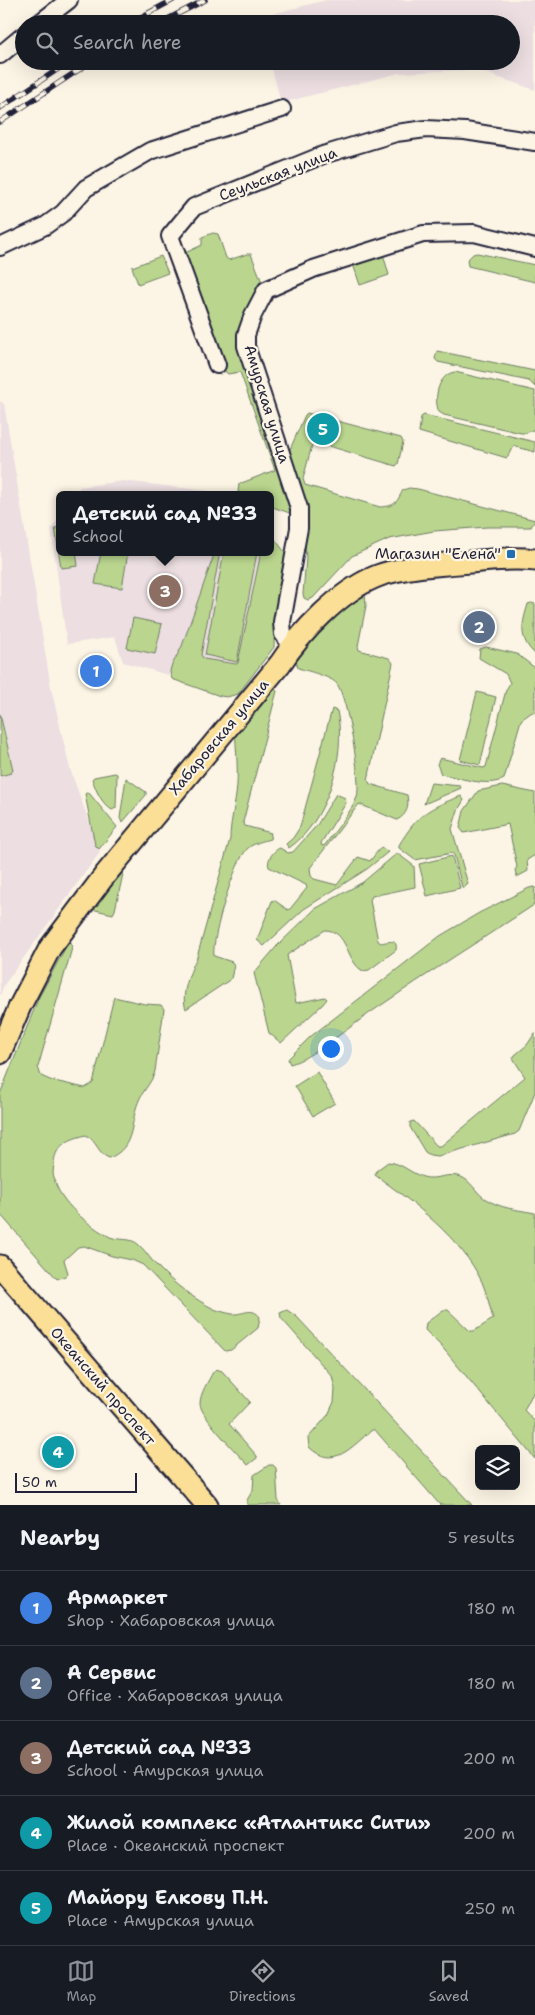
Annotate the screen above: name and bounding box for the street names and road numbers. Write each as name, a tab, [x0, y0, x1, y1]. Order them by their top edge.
street label: Сеульская улица	[216, 142, 340, 206]
street label: Амурская улица	[240, 342, 295, 466]
street label: Хабаровская улица	[165, 674, 274, 799]
street label: Океанский проспект	[46, 1323, 160, 1450]

